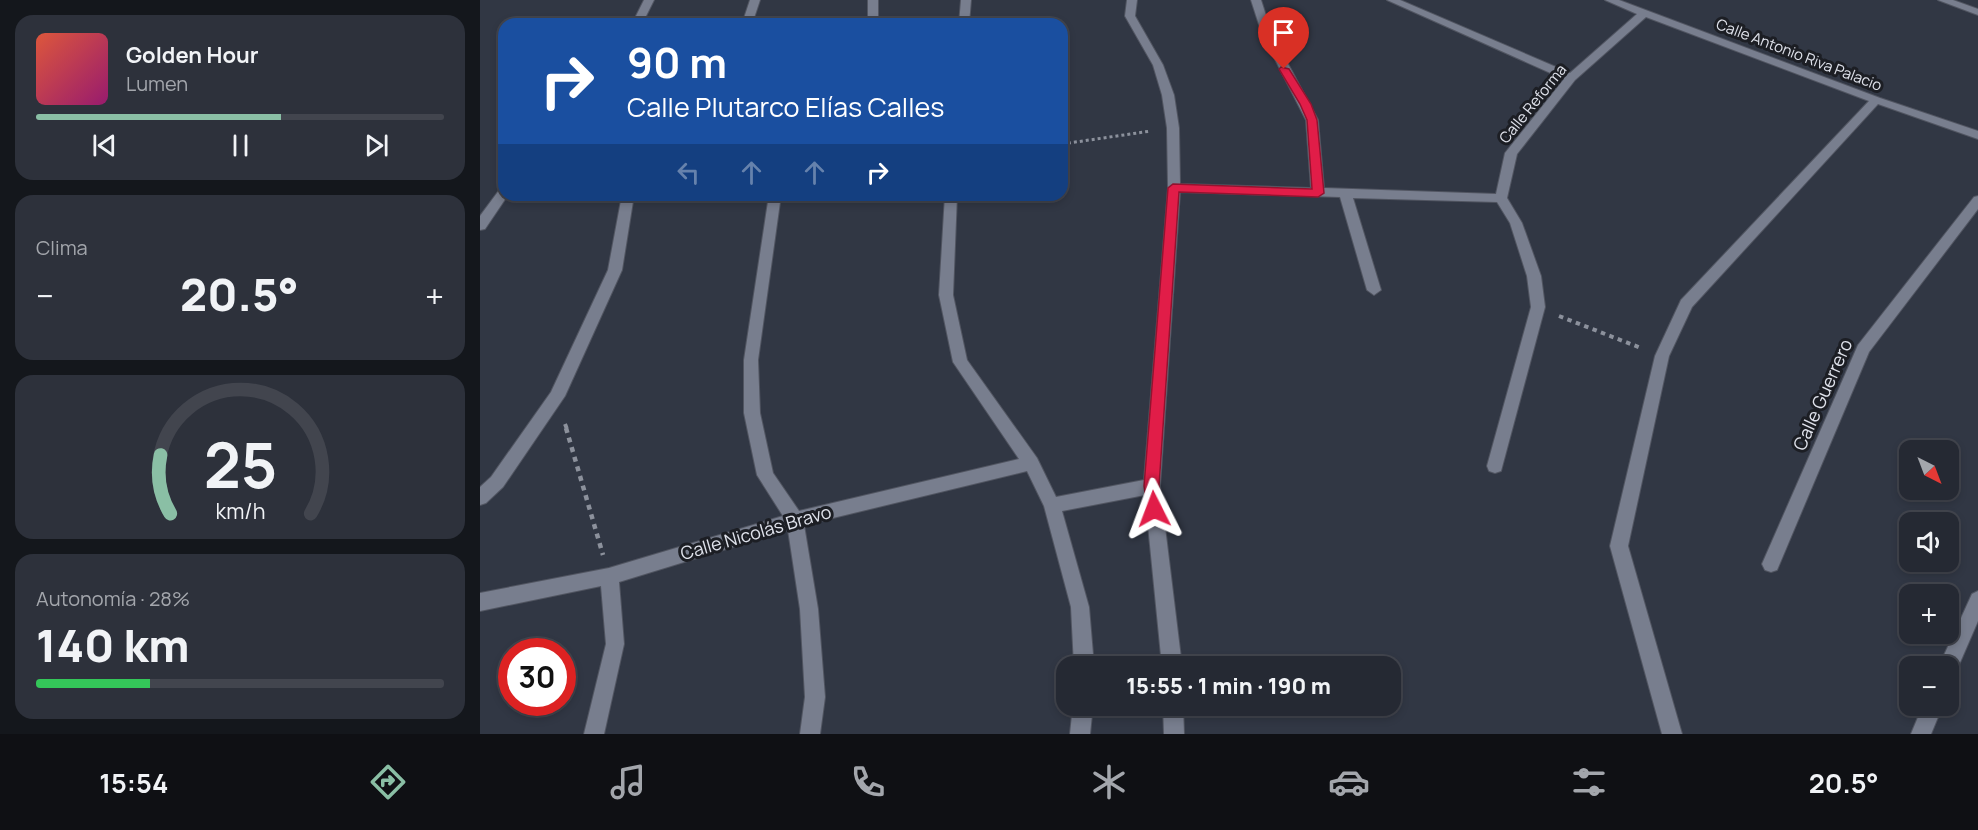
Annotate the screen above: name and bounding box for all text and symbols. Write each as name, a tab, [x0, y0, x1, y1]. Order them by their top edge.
pin	[1258, 7, 1309, 69]
street label: Calle Antonio Riva Palacio	[1713, 13, 1885, 96]
icon: arrive	[1267, 16, 1300, 49]
text: 90 m	[627, 33, 727, 91]
text: Golden Hour	[126, 40, 259, 70]
icon: right	[528, 42, 606, 120]
street label: Calle Reforma	[1494, 60, 1571, 148]
text: Lumen	[126, 70, 188, 97]
text: Calle Plutarco Elías Calles	[627, 88, 944, 125]
icon: previous	[88, 129, 121, 162]
icon: pause	[224, 129, 257, 162]
icon: next	[360, 129, 393, 162]
icon: left	[672, 156, 705, 189]
icon: ahead	[735, 156, 768, 189]
icon: ahead	[798, 156, 831, 189]
icon: right	[861, 156, 894, 189]
text: Clima	[36, 234, 88, 261]
text: 20.5°	[180, 263, 299, 325]
text: −	[36, 273, 54, 318]
text: +	[425, 273, 444, 318]
street label: Calle Guerrero	[1787, 335, 1857, 454]
text: 25	[203, 421, 277, 507]
north arrow	[1899, 440, 1959, 500]
map controls	[1899, 440, 1959, 716]
position arrow	[1122, 477, 1186, 541]
text: km/h	[215, 496, 265, 525]
street label: Calle Nicolás Bravo	[678, 499, 834, 565]
button: sound	[1899, 512, 1959, 572]
button: +	[1899, 584, 1959, 644]
text: Autonomía · 28%	[36, 585, 190, 612]
text: 140 km	[36, 614, 190, 676]
speed limit sign: 30	[498, 638, 576, 716]
button: −	[1899, 656, 1959, 716]
text: 15:55 · 1 min · 190 m	[1126, 671, 1331, 701]
icon: directions	[367, 761, 409, 803]
icon: music	[607, 761, 649, 803]
icon: phone	[847, 761, 889, 803]
icon: climate	[1088, 761, 1130, 803]
icon: car	[1328, 761, 1370, 803]
icon: filters	[1568, 761, 1610, 803]
text: 15:54	[99, 764, 168, 801]
text: 20.5°	[1809, 764, 1879, 801]

